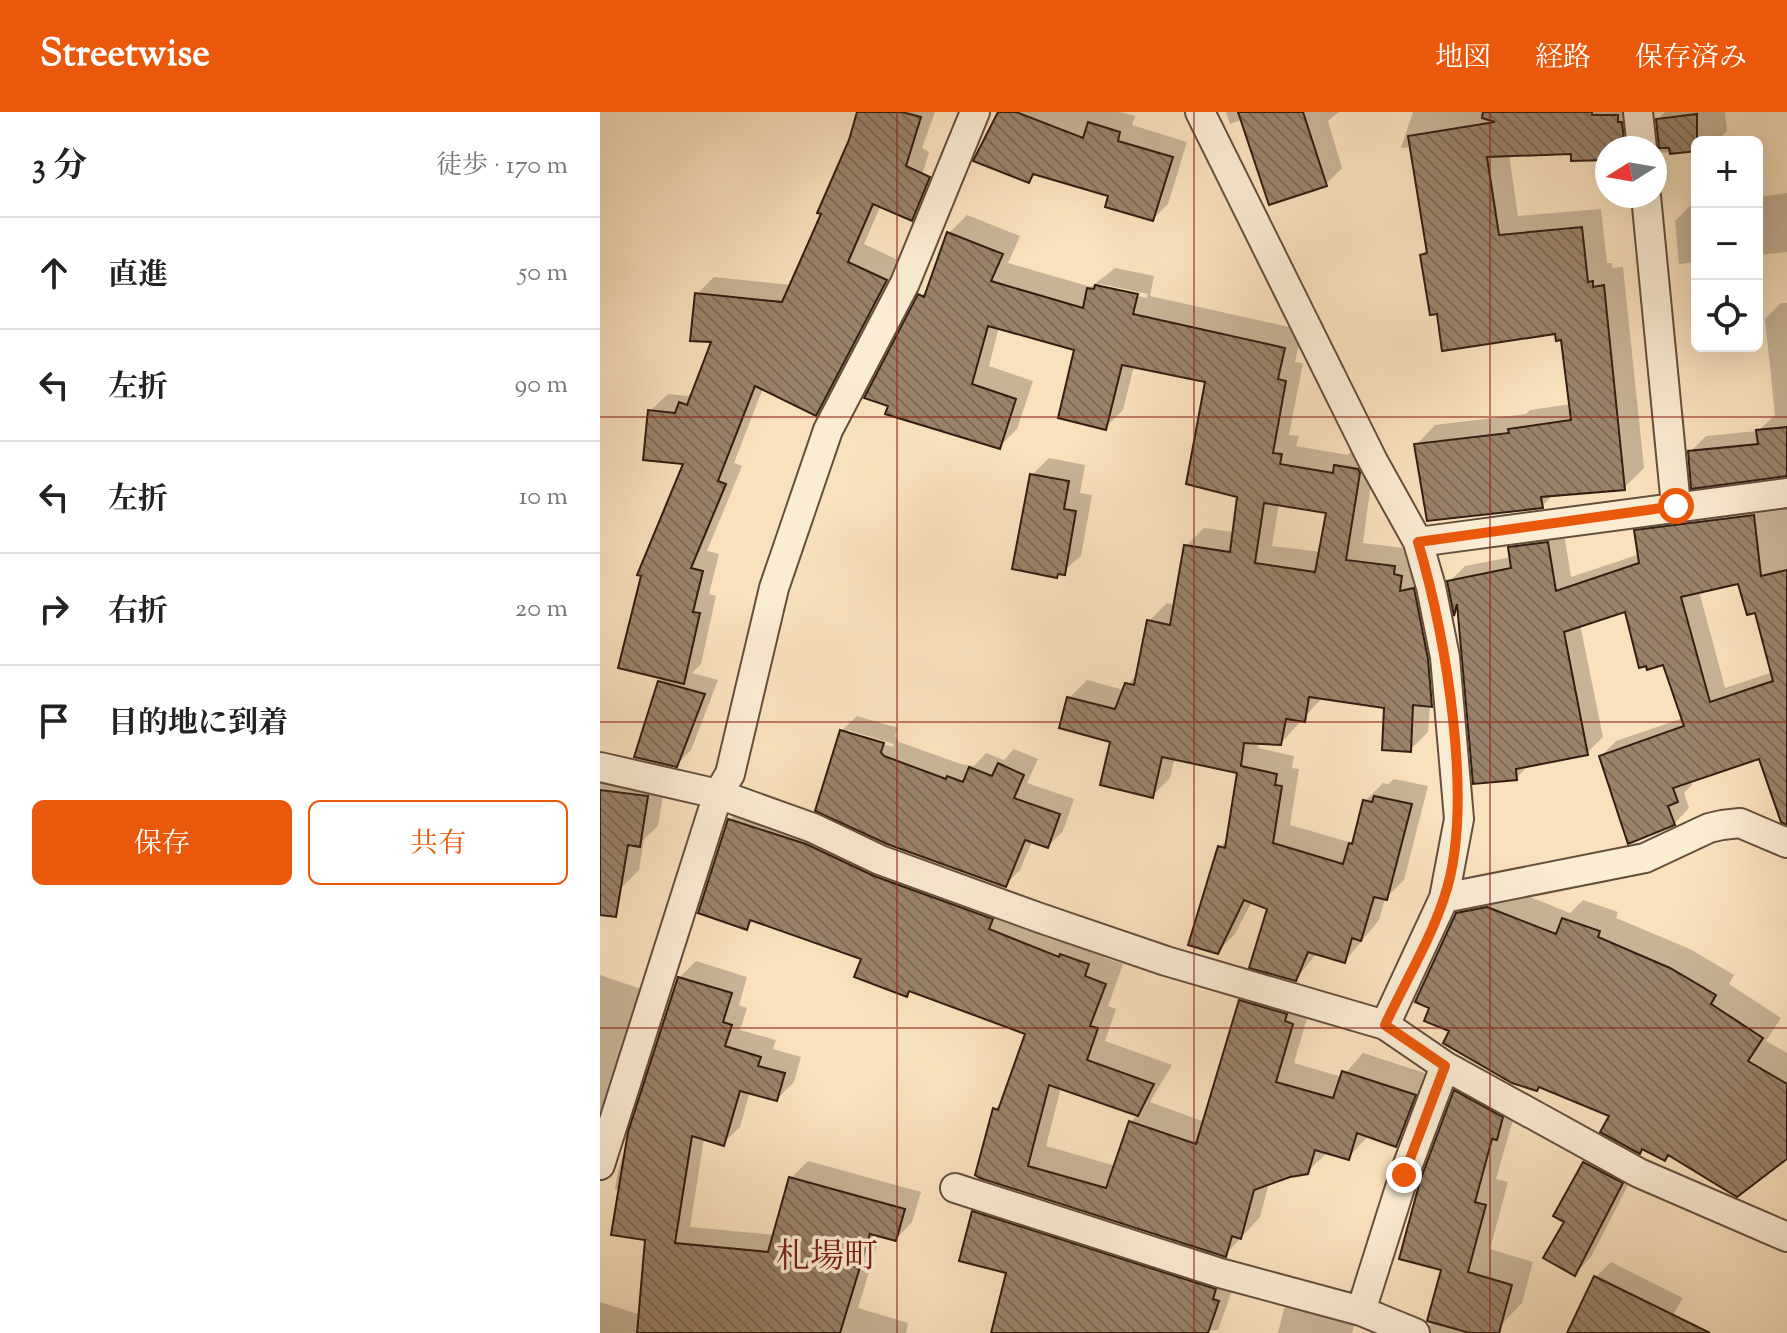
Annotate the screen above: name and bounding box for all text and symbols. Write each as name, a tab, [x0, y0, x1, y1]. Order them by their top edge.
text: Streetwise	[40, 29, 210, 83]
text: 地図	[1435, 39, 1491, 79]
text: 経路	[1535, 39, 1591, 79]
text: 保存済み	[1635, 39, 1747, 79]
north arrow	[1595, 136, 1667, 208]
map controls	[1691, 136, 1763, 352]
button: +	[1691, 136, 1763, 208]
text: 3 分	[32, 143, 87, 192]
text: 徒歩 · 170 m	[436, 148, 568, 185]
button: −	[1691, 208, 1763, 280]
icon: ahead	[32, 251, 76, 295]
text: 直進	[108, 255, 168, 298]
text: 50 m	[518, 255, 568, 292]
button: locate	[1691, 280, 1763, 352]
icon: left	[32, 363, 76, 407]
text: 左折	[108, 367, 168, 410]
text: 90 m	[515, 367, 568, 404]
icon: left	[32, 475, 76, 519]
text: 左折	[108, 479, 168, 522]
text: 10 m	[519, 479, 568, 516]
route start	[1658, 488, 1694, 524]
icon: right	[32, 587, 76, 631]
text: 右折	[108, 591, 168, 634]
text: 20 m	[515, 591, 568, 628]
icon: arrive	[32, 699, 76, 743]
text: 目的地に到着	[108, 703, 288, 746]
button: 保存	[32, 800, 292, 885]
button: 共有	[308, 800, 568, 885]
route end	[1386, 1157, 1422, 1193]
district label: 札場町	[776, 1234, 878, 1283]

